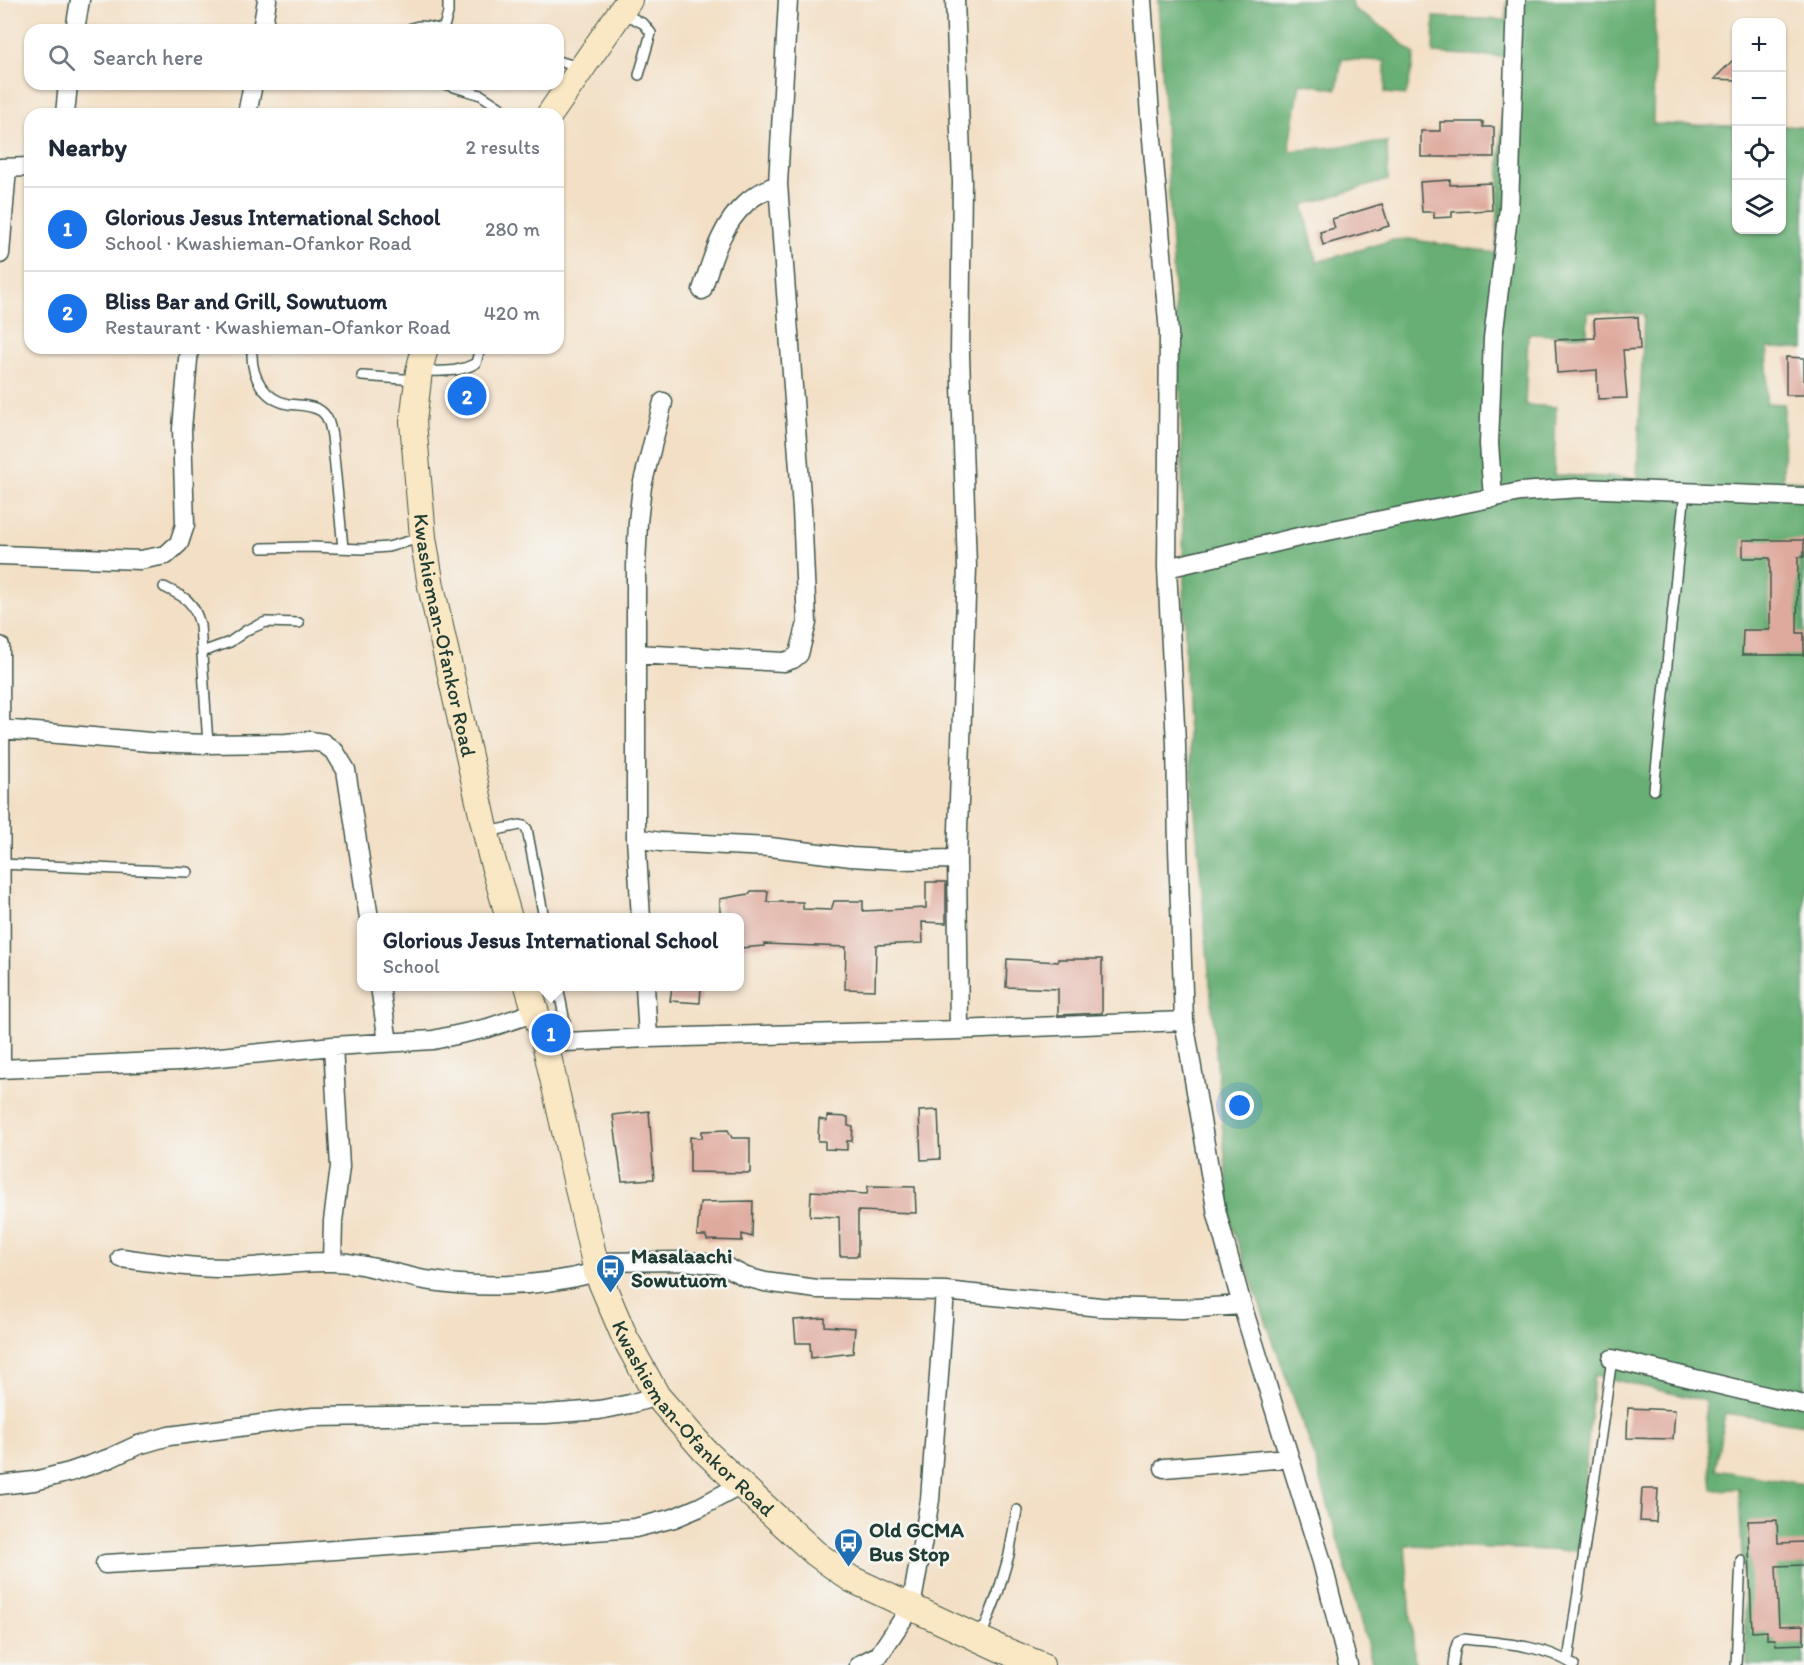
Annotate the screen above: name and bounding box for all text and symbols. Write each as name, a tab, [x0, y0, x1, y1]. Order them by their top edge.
map controls	[1732, 18, 1786, 234]
button: +	[1732, 18, 1786, 72]
search box	[24, 24, 564, 90]
icon: search	[45, 41, 78, 74]
text: Search here	[93, 44, 203, 71]
button: −	[1732, 72, 1786, 126]
button: locate	[1732, 126, 1786, 180]
text: Nearby	[48, 131, 127, 163]
text: 2 results	[466, 135, 540, 159]
button: layers	[1732, 180, 1786, 234]
text: Glorious Jesus International School	[105, 204, 440, 231]
text: 1	[63, 217, 72, 241]
text: 280 m	[485, 217, 540, 241]
text: School · Kwashieman-Ofankor Road	[105, 231, 411, 255]
text: Bliss Bar and Grill, Sowutuom	[105, 288, 387, 315]
text: 2	[62, 301, 73, 325]
text: 420 m	[484, 301, 540, 325]
text: Restaurant · Kwashieman-Ofankor Road	[105, 315, 451, 339]
pin: 2	[448, 374, 486, 418]
street label: Kwashieman-Ofankor Road	[409, 513, 482, 759]
popup	[357, 913, 744, 991]
text: Glorious Jesus International School	[383, 927, 718, 954]
text: School	[383, 954, 440, 978]
pin: 1	[532, 1010, 570, 1056]
your location	[1225, 1091, 1254, 1120]
place label: Masalaachi Sowutuom	[631, 1243, 732, 1292]
bus stop icon: Masalaachi Sowutuom	[594, 1252, 626, 1294]
street label: Kwashieman-Ofankor Road	[607, 1316, 780, 1522]
place label: Old GCMA Bus Stop	[869, 1517, 965, 1567]
bus stop icon: Old GCMA Bus Stop	[832, 1526, 864, 1568]

